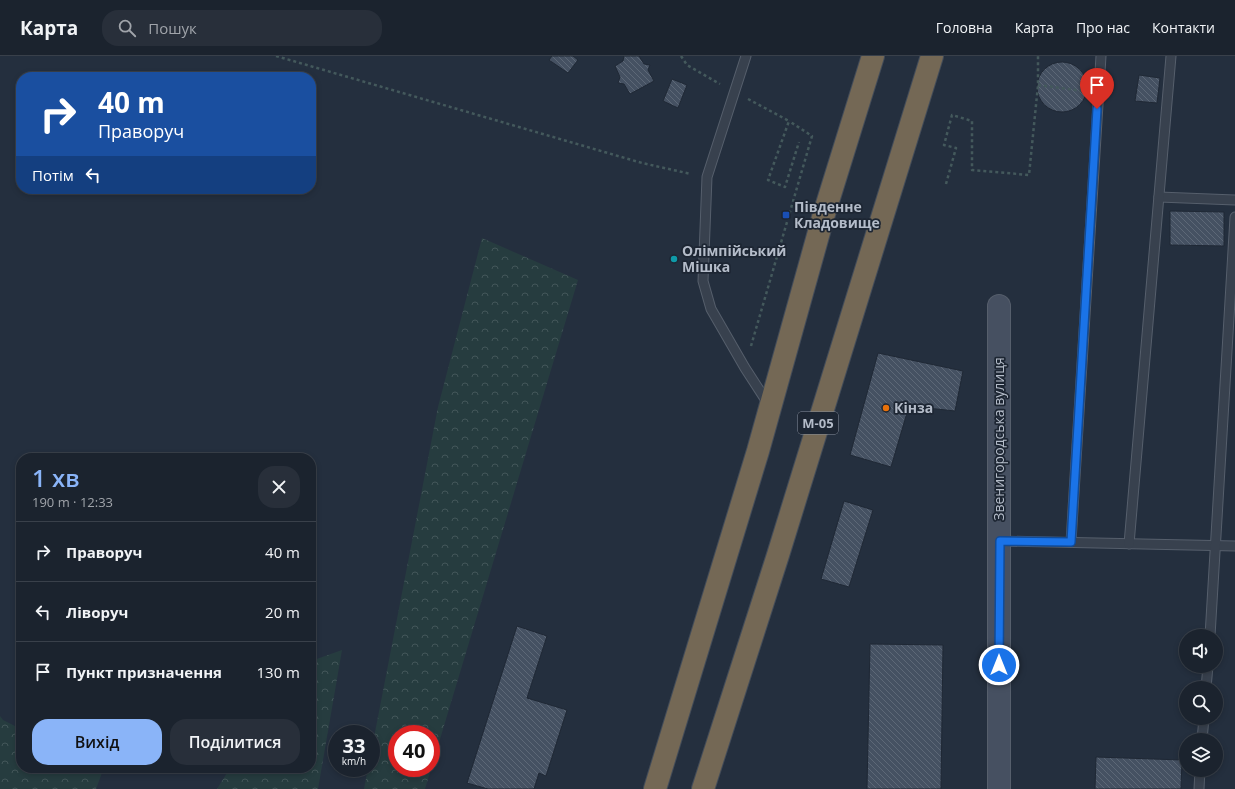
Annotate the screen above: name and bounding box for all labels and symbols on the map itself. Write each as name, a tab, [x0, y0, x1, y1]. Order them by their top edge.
pin	[1080, 68, 1114, 109]
place label: Південне Кладовище	[794, 197, 880, 232]
marker: Південне Кладовище	[781, 210, 791, 220]
place label: Олімпійський Мішка	[682, 241, 786, 276]
marker: Олімпійський Мішка	[669, 254, 679, 264]
street label: Звенигородська вулиця	[989, 357, 1008, 521]
place label: Кінза	[894, 398, 933, 417]
marker: Кінза	[881, 403, 891, 413]
road number: М-05	[798, 412, 838, 434]
position arrow	[978, 644, 1020, 686]
speed limit sign: 40	[388, 725, 440, 777]

